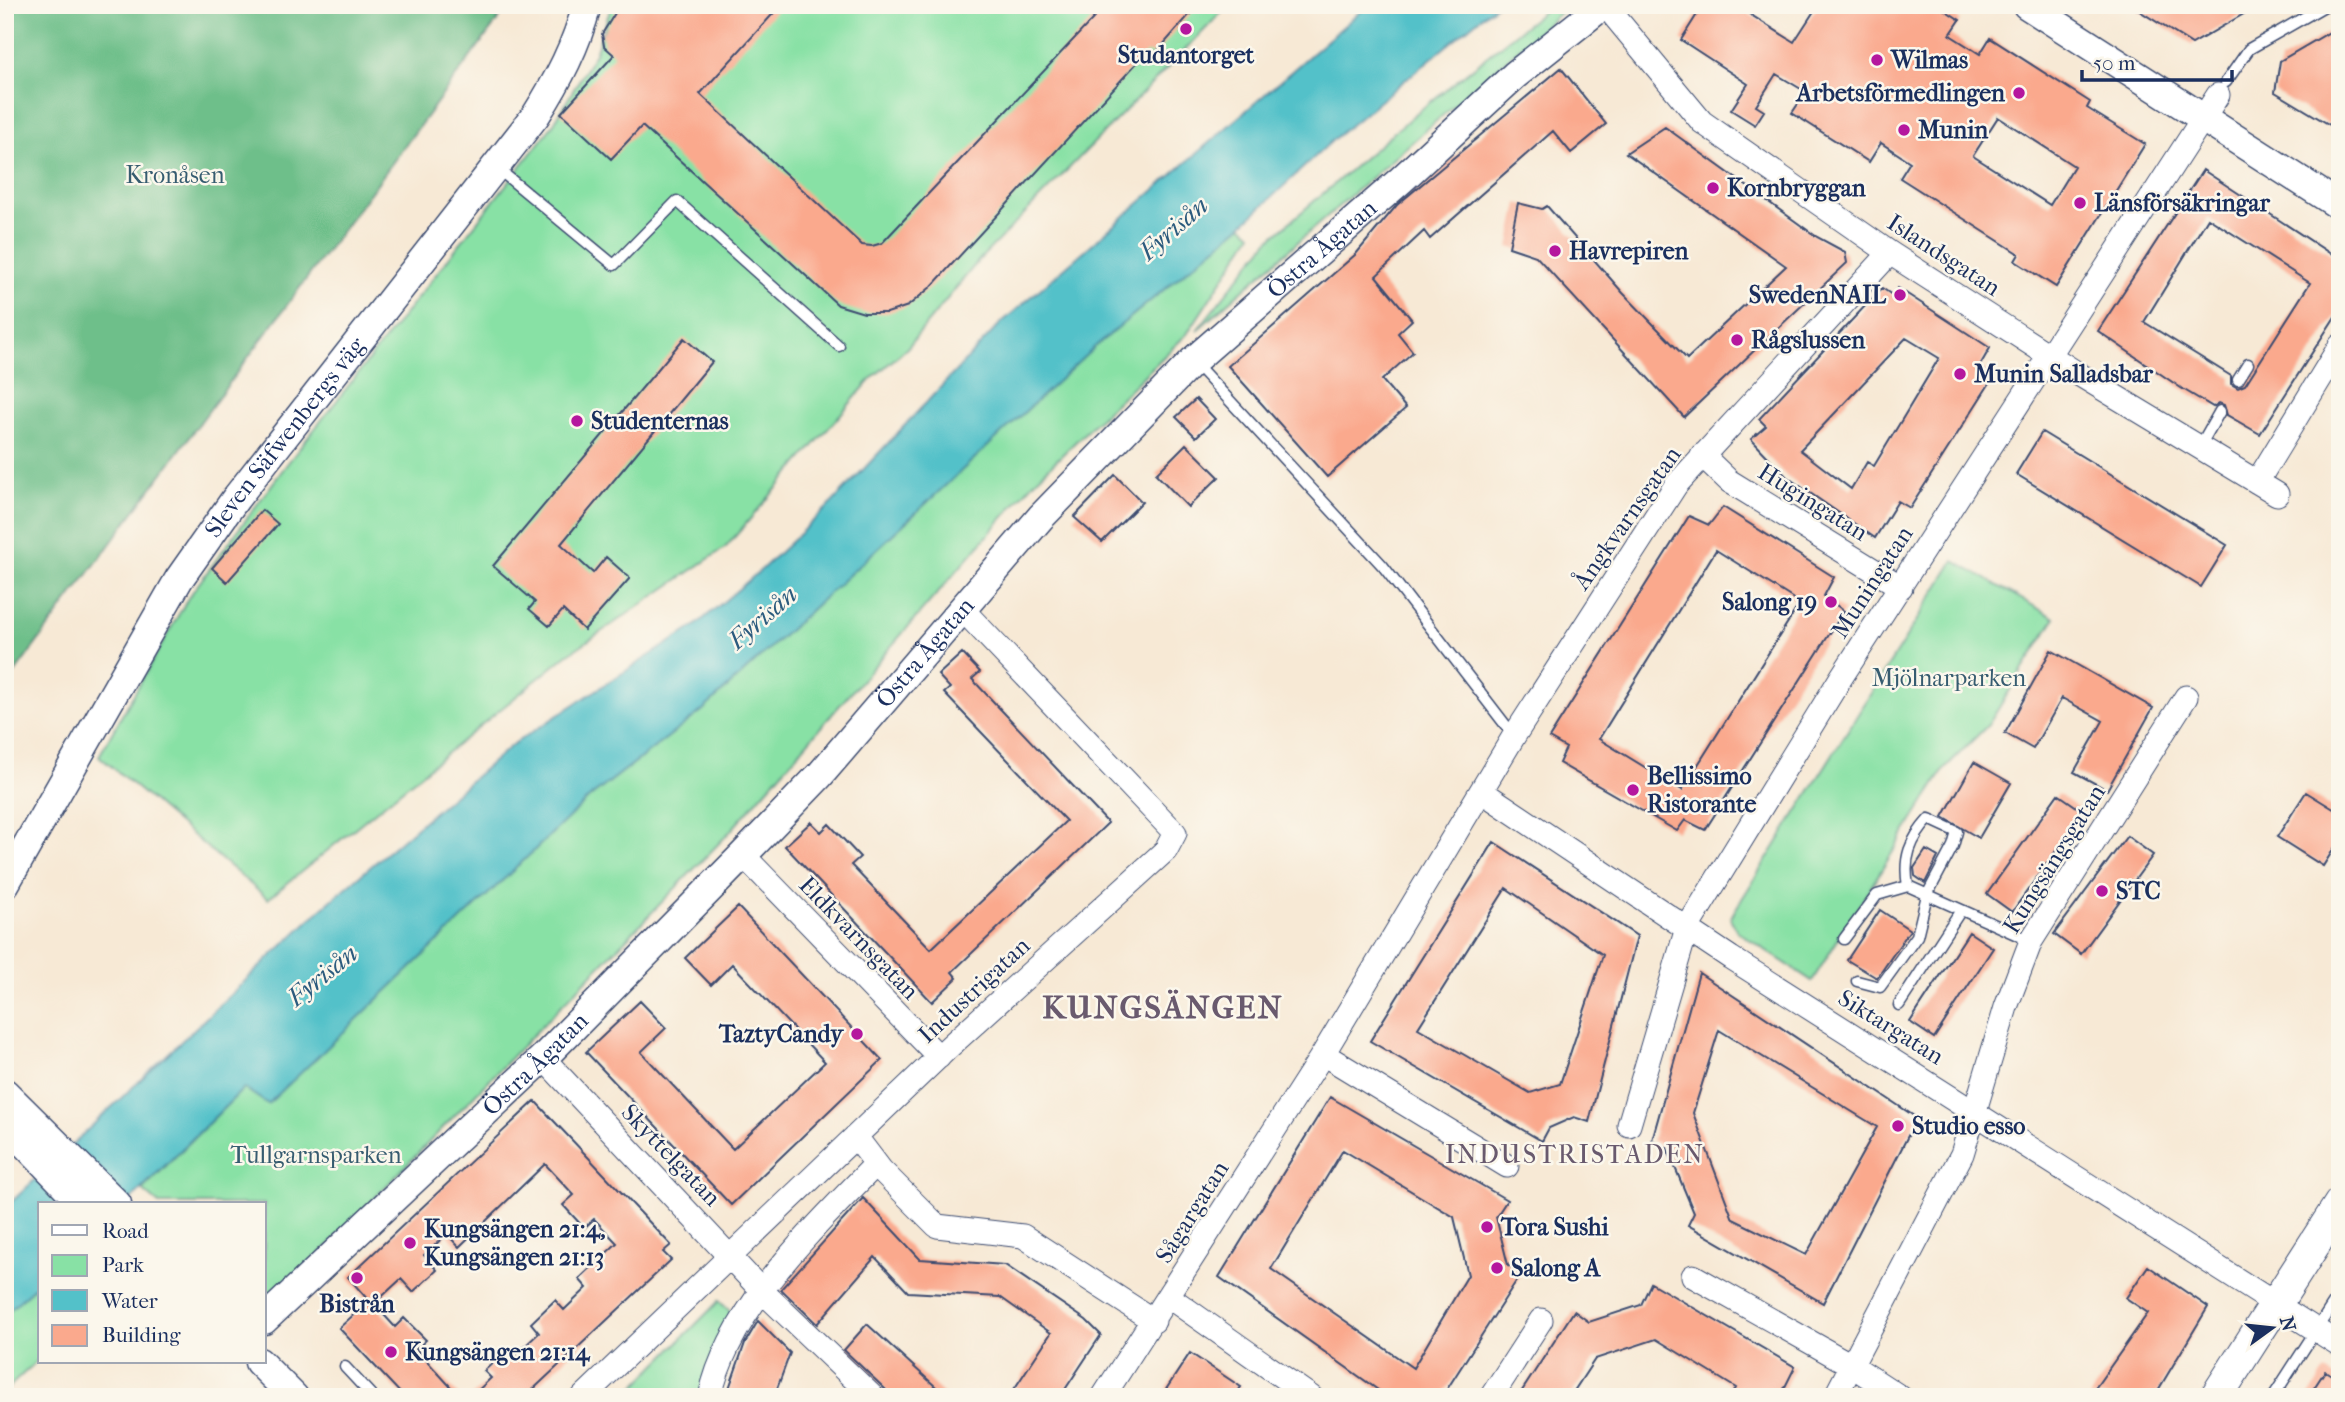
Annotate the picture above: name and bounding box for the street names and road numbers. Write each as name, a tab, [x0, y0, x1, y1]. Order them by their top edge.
street label: Östra Ågatan	[1261, 194, 1382, 304]
street label: Islandsgatan	[1882, 208, 2006, 302]
street label: Sleven Säfwenbergs väg	[199, 331, 371, 543]
street label: Ångkvarnsgatan	[1566, 441, 1687, 596]
street label: Hugingatan	[1753, 457, 1873, 547]
street label: Muningatan	[1825, 521, 1919, 643]
street label: Östra Ågatan	[869, 592, 980, 713]
street label: Kungsängsgatan	[1997, 779, 2111, 939]
street label: Eldkvarnsgatan	[793, 871, 925, 1005]
street label: Industrigatan	[913, 931, 1035, 1049]
street label: Siktargatan	[1833, 984, 1949, 1070]
street label: Östra Ågatan	[476, 1007, 594, 1121]
street label: Skyttelgatan	[616, 1098, 726, 1212]
street label: Sågargatan	[1150, 1156, 1234, 1268]

